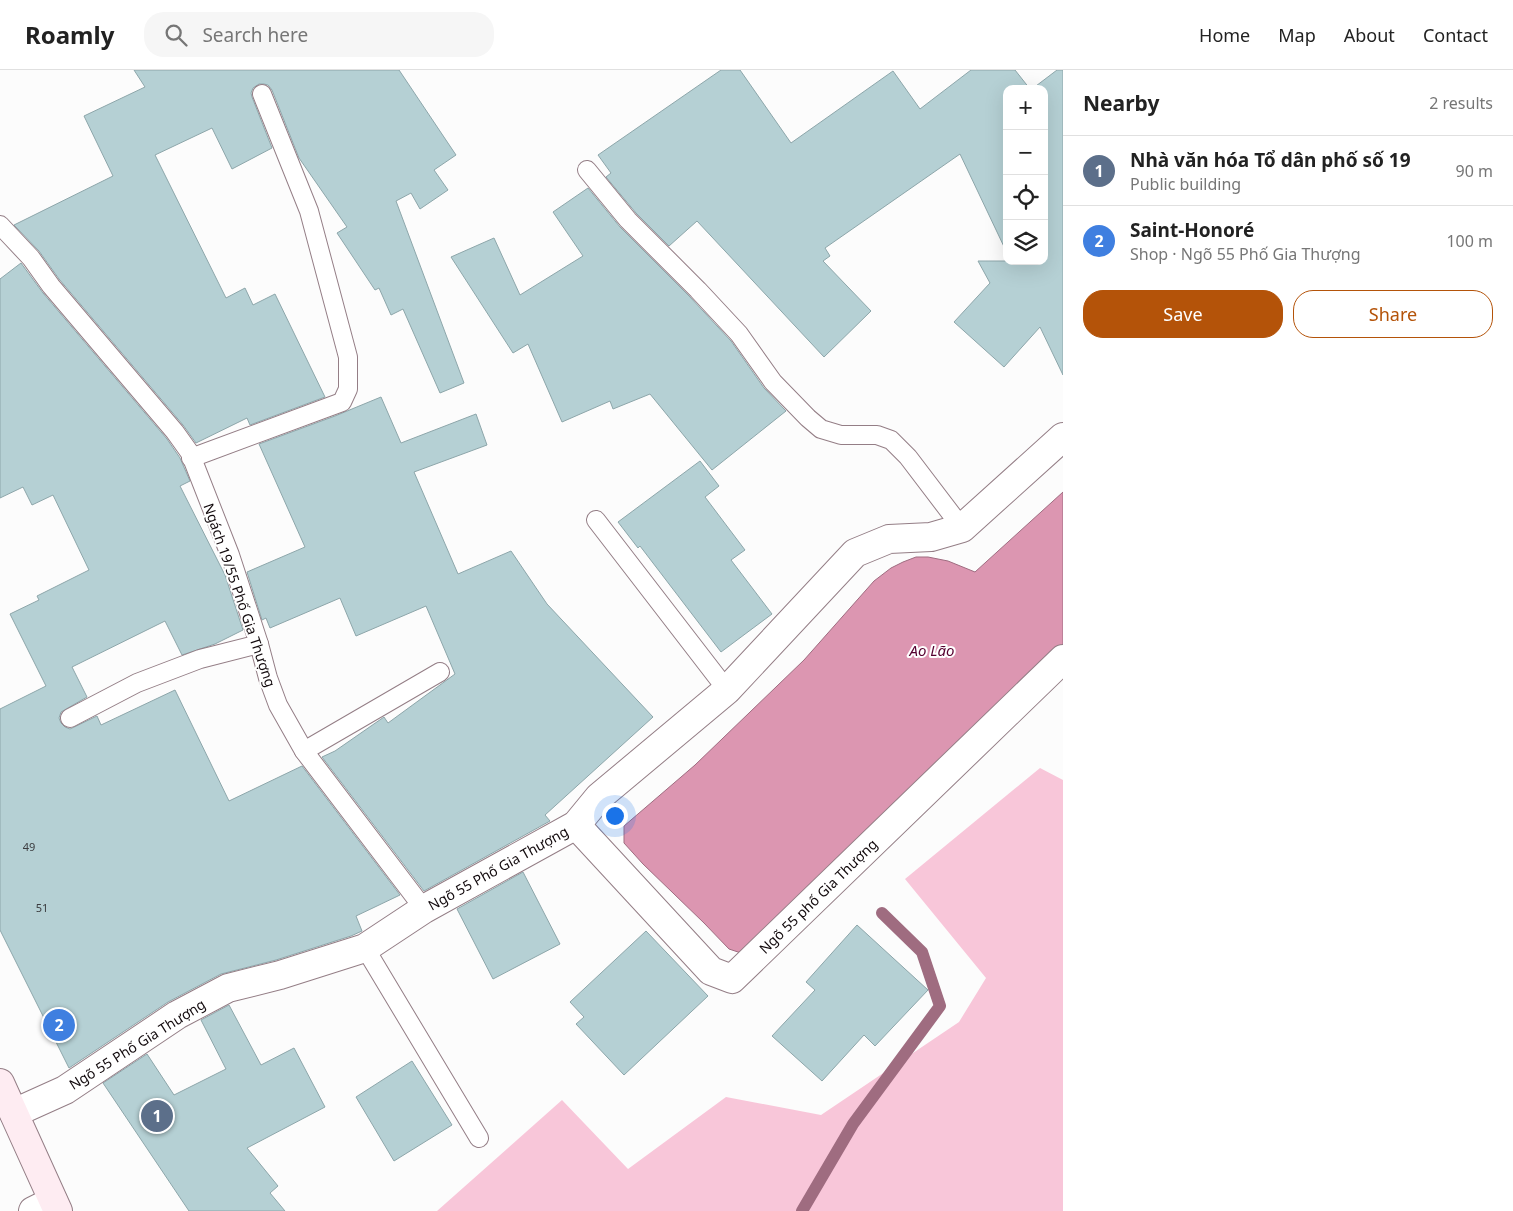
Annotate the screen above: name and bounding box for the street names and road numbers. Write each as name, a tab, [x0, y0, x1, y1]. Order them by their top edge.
street label: Ngách 19/55 Phố Gia Thượng	[200, 501, 280, 689]
street label: Ngõ 55 Phố Gia Thượng	[425, 822, 571, 914]
street label: Ngõ 55 phố Gia Thượng	[755, 834, 881, 958]
street label: Ngõ 55 Phố Gia Thượng	[65, 994, 209, 1094]

